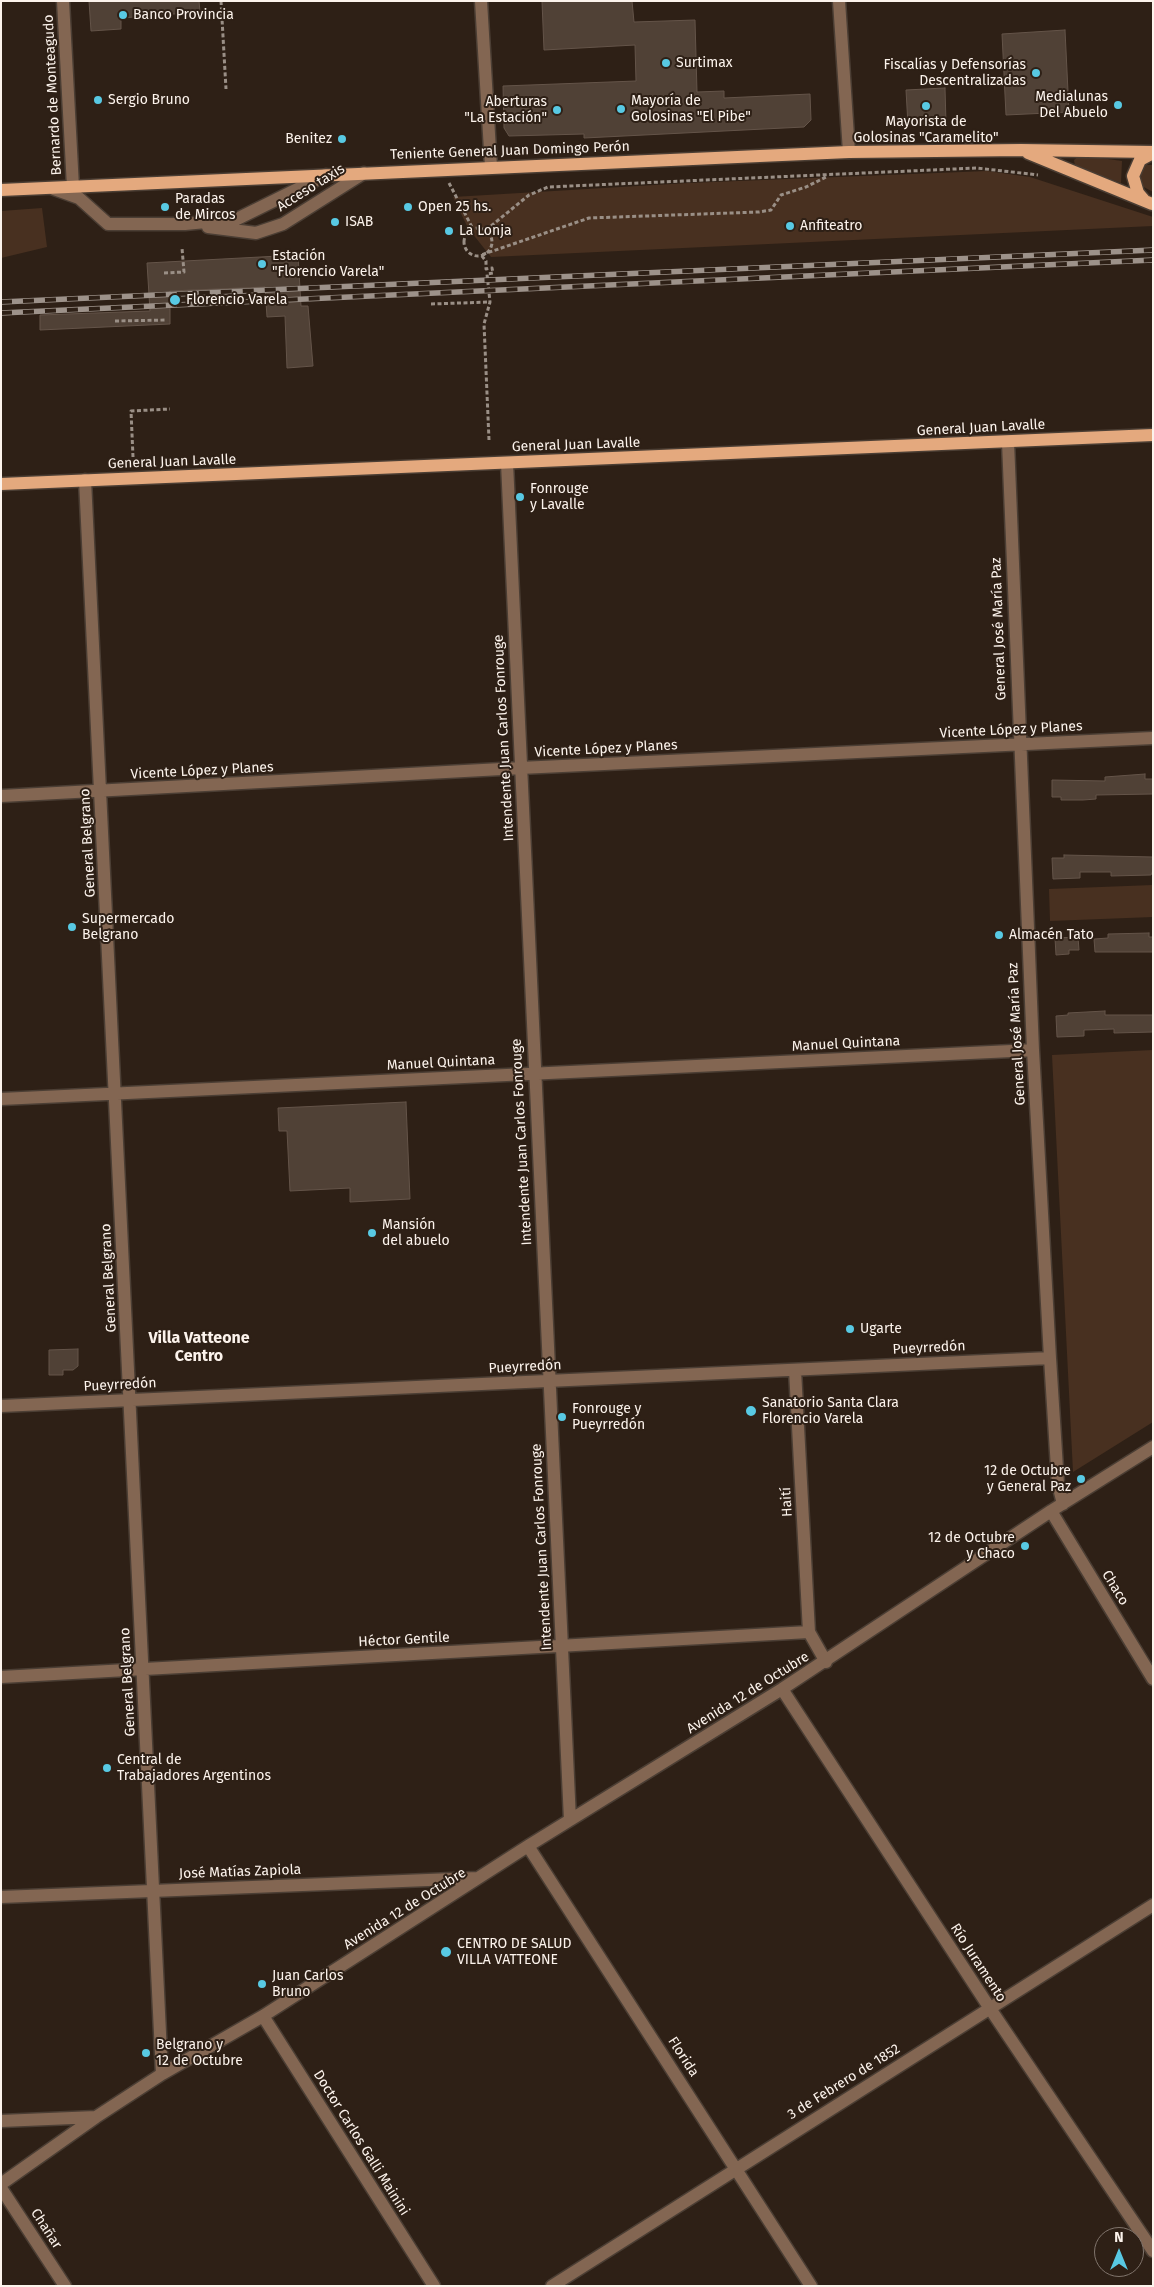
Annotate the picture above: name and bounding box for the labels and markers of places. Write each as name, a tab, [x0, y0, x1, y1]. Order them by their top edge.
place label: Banco Provincia	[133, 7, 234, 23]
marker: Banco Provincia	[117, 9, 129, 21]
place label: Surtimax	[676, 55, 733, 71]
marker: Surtimax	[660, 57, 672, 69]
place label: Fiscalías y Defensorías Descentralizadas	[884, 57, 1026, 90]
marker: Fiscalías y Defensorías Descentralizadas	[1030, 67, 1042, 79]
place label: Medialunas Del Abuelo	[1035, 89, 1108, 121]
place label: Sergio Bruno	[108, 92, 190, 108]
place label: Mayoría de Golosinas "El Pibe"	[631, 93, 751, 125]
marker: Sergio Bruno	[92, 94, 104, 106]
place label: Aberturas "La Estación"	[464, 94, 547, 126]
marker: Medialunas Del Abuelo	[1112, 99, 1124, 111]
marker: Mayorista de Golosinas "Caramelito"	[920, 100, 932, 112]
marker: Mayoría de Golosinas "El Pibe"	[615, 103, 627, 115]
marker: Aberturas "La Estación"	[551, 104, 563, 116]
place label: Mayorista de Golosinas "Caramelito"	[853, 114, 999, 146]
place label: Benitez	[285, 131, 332, 147]
marker: Benitez	[336, 133, 348, 145]
place label: Paradas de Mircos	[175, 191, 236, 223]
place label: Open 25 hs.	[418, 199, 491, 215]
marker: Paradas de Mircos	[159, 201, 171, 213]
marker: Open 25 hs.	[402, 201, 414, 213]
place label: ISAB	[345, 214, 373, 230]
marker: ISAB	[329, 216, 341, 228]
place label: Anfiteatro	[800, 218, 862, 234]
marker: Anfiteatro	[784, 220, 796, 232]
place label: La Lonja	[459, 223, 512, 239]
marker: La Lonja	[443, 225, 455, 237]
place label: Estación "Florencio Varela"	[272, 248, 384, 280]
marker: Estación "Florencio Varela"	[256, 258, 268, 270]
place label: Florencio Varela	[186, 292, 287, 308]
marker: Florencio Varela	[168, 293, 182, 307]
place label: Fonrouge y Lavalle	[530, 481, 589, 514]
marker: Fonrouge y Lavalle	[514, 491, 526, 503]
place label: Supermercado Belgrano	[82, 911, 174, 944]
marker: Supermercado Belgrano	[66, 921, 78, 933]
place label: Almacén Tato	[1009, 927, 1094, 943]
marker: Almacén Tato	[993, 929, 1005, 941]
place label: Mansión del abuelo	[382, 1217, 450, 1250]
marker: Mansión del abuelo	[366, 1227, 378, 1239]
place label: Ugarte	[860, 1321, 902, 1337]
marker: Ugarte	[844, 1323, 856, 1335]
place label: Sanatorio Santa Clara Florencio Varela	[762, 1395, 899, 1428]
place label: Fonrouge y Pueyrredón	[572, 1401, 645, 1434]
marker: Sanatorio Santa Clara Florencio Varela	[744, 1404, 758, 1418]
marker: Fonrouge y Pueyrredón	[556, 1411, 568, 1423]
place label: 12 de Octubre y General Paz	[984, 1463, 1071, 1495]
marker: 12 de Octubre y General Paz	[1075, 1473, 1087, 1485]
place label: 12 de Octubre y Chaco	[928, 1530, 1015, 1562]
marker: 12 de Octubre y Chaco	[1019, 1540, 1031, 1552]
place label: Central de Trabajadores Argentinos	[117, 1752, 271, 1784]
marker: Central de Trabajadores Argentinos	[101, 1762, 113, 1774]
place label: CENTRO DE SALUD VILLA VATTEONE	[457, 1936, 572, 1968]
marker: CENTRO DE SALUD VILLA VATTEONE	[439, 1945, 453, 1959]
place label: Juan Carlos Bruno	[272, 1968, 343, 2000]
marker: Juan Carlos Bruno	[256, 1978, 268, 1990]
place label: Belgrano y 12 de Octubre	[156, 2037, 243, 2070]
marker: Belgrano y 12 de Octubre	[140, 2047, 152, 2059]

